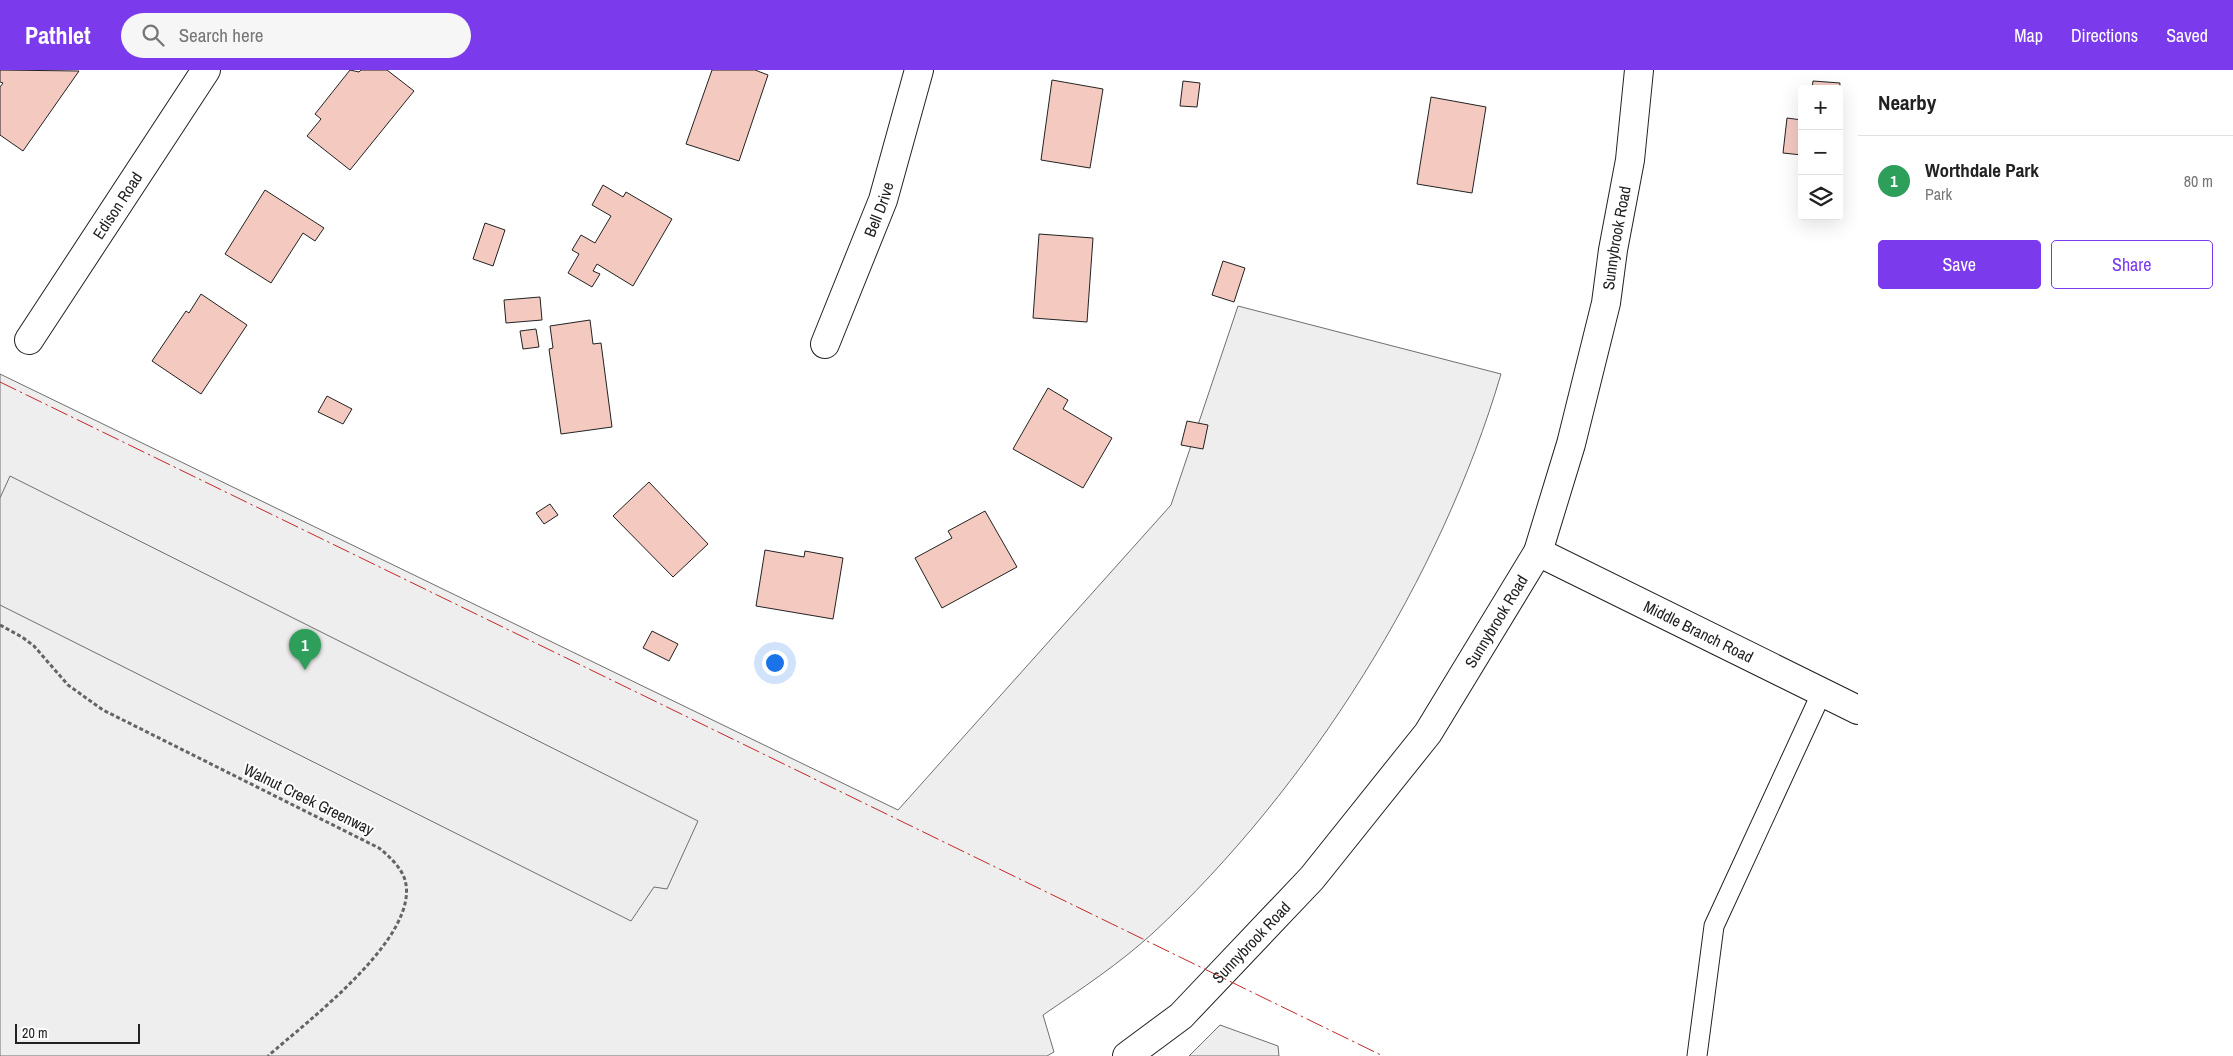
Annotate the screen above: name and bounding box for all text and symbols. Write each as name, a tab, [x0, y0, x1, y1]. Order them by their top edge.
search box	[121, 13, 471, 58]
text: Pathlet	[25, 19, 91, 51]
icon: search	[139, 21, 167, 49]
text: Search here	[179, 22, 264, 48]
text: Map	[2014, 23, 2043, 48]
text: Directions	[2071, 23, 2138, 48]
text: Saved	[2166, 23, 2208, 48]
map controls	[1798, 85, 1843, 220]
button: +	[1798, 85, 1843, 130]
text: Nearby	[1878, 88, 1936, 117]
button: −	[1798, 130, 1843, 175]
text: Worthdale Park	[1925, 157, 2039, 183]
street label: Edison Road	[87, 168, 147, 243]
text: 1	[1890, 170, 1898, 192]
text: 80 m	[2184, 170, 2213, 192]
button: layers	[1798, 175, 1843, 220]
street label: Bell Drive	[858, 179, 898, 240]
text: Park	[1925, 183, 1952, 205]
street label: Sunnybrook Road	[1597, 184, 1636, 291]
button: Save	[1878, 240, 2041, 289]
button: Share	[2051, 240, 2213, 289]
street label: Sunnybrook Road	[1459, 571, 1533, 672]
street label: Middle Branch Road	[1640, 595, 1757, 668]
pin: 1	[289, 629, 321, 670]
your location	[762, 650, 788, 676]
street label: Walnut Creek Greenway	[240, 758, 378, 840]
street label: Sunnybrook Road	[1207, 896, 1295, 988]
scale bar	[15, 1021, 140, 1044]
text: 20 m	[22, 1024, 48, 1042]

